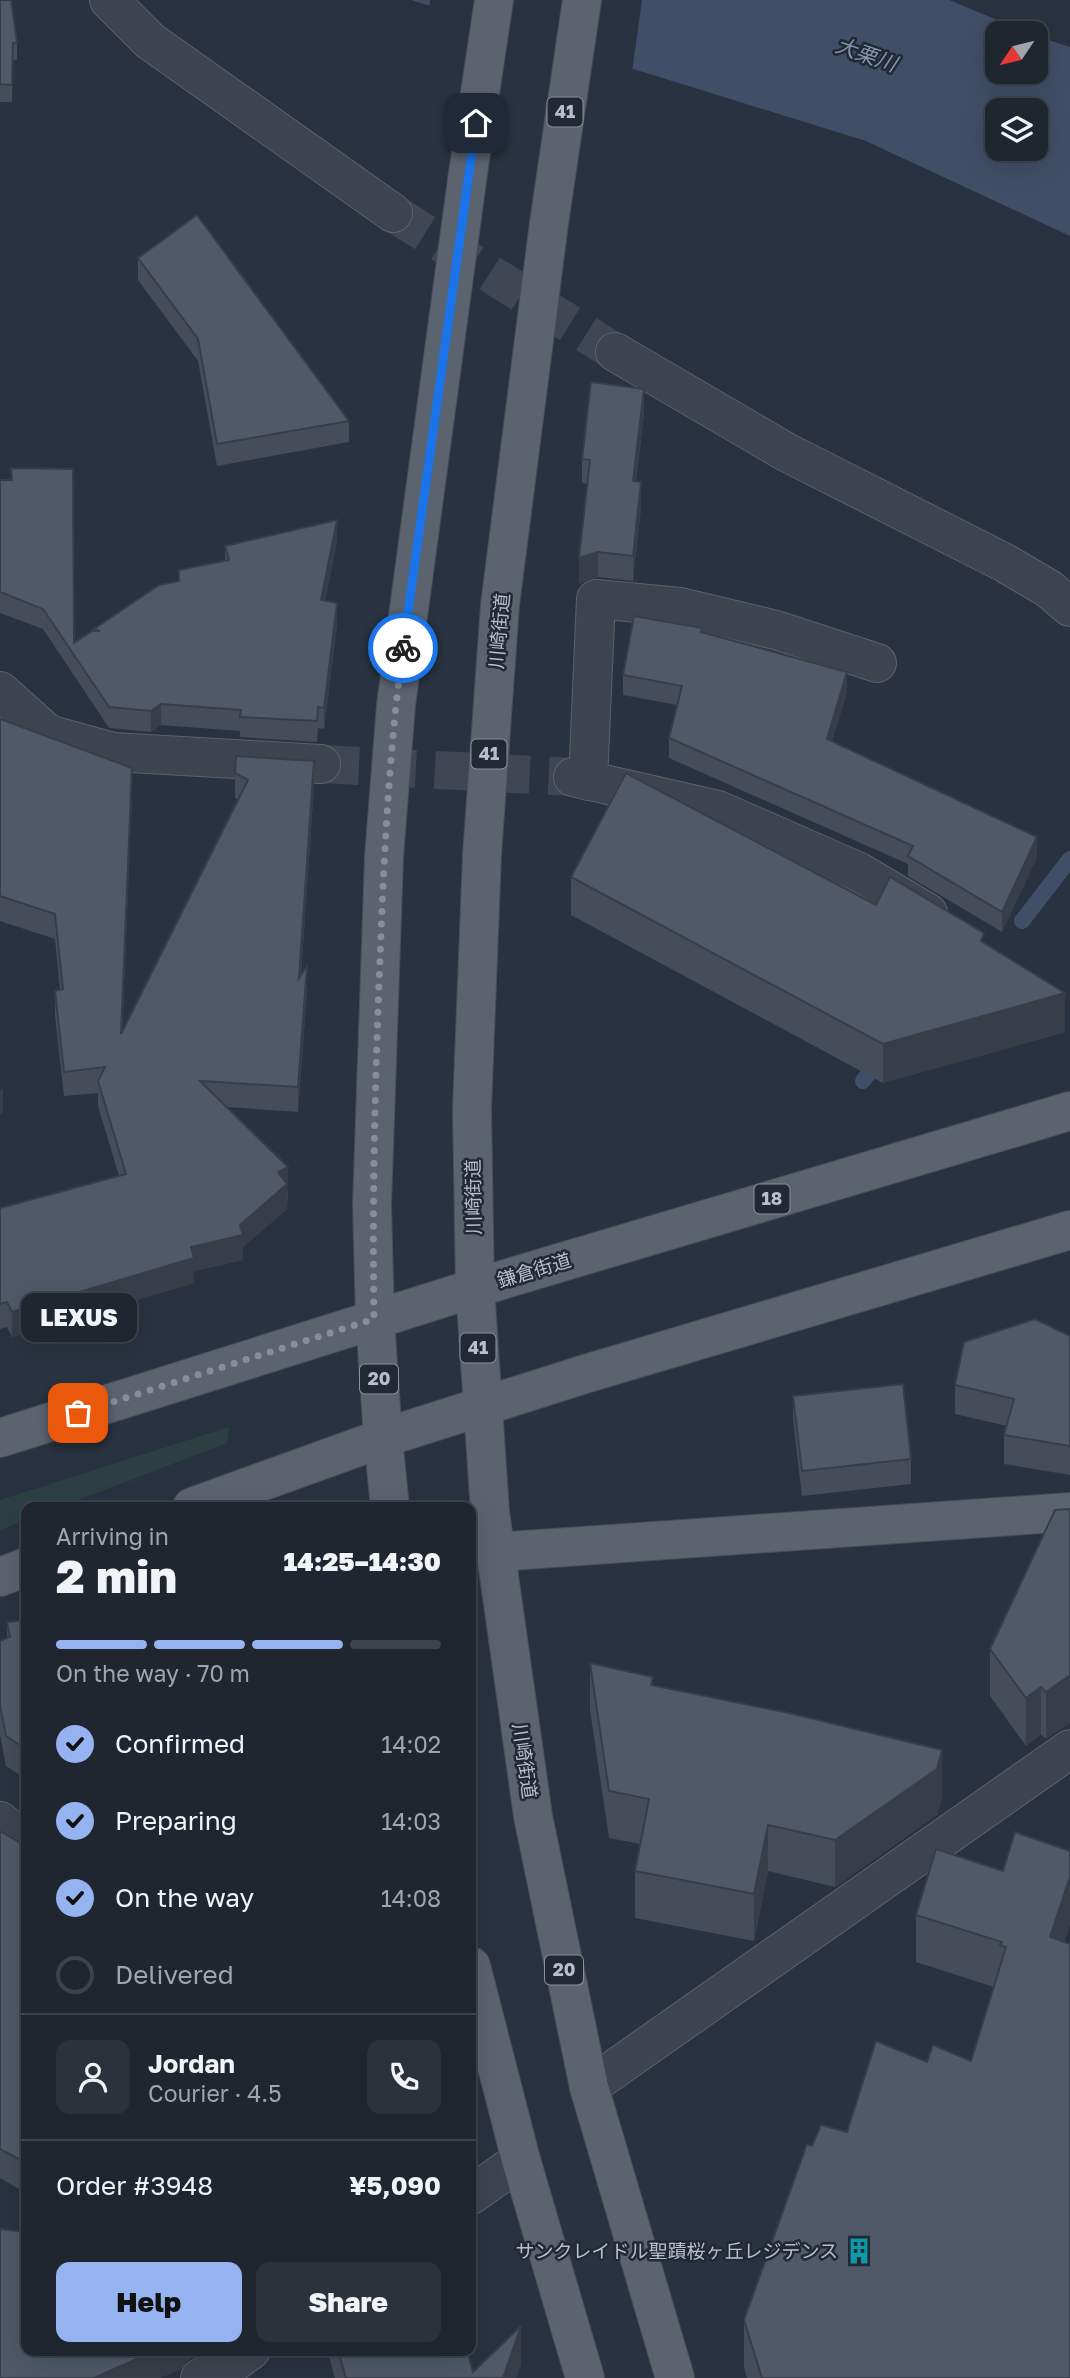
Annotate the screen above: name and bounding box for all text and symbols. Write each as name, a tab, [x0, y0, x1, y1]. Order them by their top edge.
north arrow	[985, 21, 1048, 84]
map controls	[985, 21, 1048, 161]
water label: 大栗川	[832, 32, 902, 77]
pin	[446, 93, 506, 153]
road number: 41	[548, 98, 582, 127]
button: layers	[985, 98, 1048, 161]
icon: home	[457, 104, 495, 142]
street label: 川崎街道	[484, 592, 513, 670]
courier	[368, 613, 438, 683]
icon: bike	[384, 629, 422, 667]
road number: 41	[472, 740, 506, 768]
street label: 川崎街道	[460, 1159, 485, 1235]
road number: 18	[754, 1184, 790, 1214]
street label: 鎌倉街道	[494, 1247, 574, 1292]
callout: LEXUS	[20, 1294, 136, 1343]
text: LEXUS	[40, 1303, 118, 1331]
road number: 41	[461, 1334, 496, 1363]
road number: 20	[360, 1364, 398, 1394]
pin	[48, 1383, 108, 1443]
icon: bag	[59, 1394, 97, 1432]
text: Arriving in	[56, 1522, 169, 1550]
text: 14:25–14:30	[283, 1546, 441, 1577]
text: 2 min	[56, 1548, 177, 1603]
text: On the way · 70 m	[56, 1659, 250, 1687]
street label: 川崎街道	[509, 1722, 542, 1800]
icon: check	[56, 1725, 94, 1763]
text: Confirmed	[115, 1728, 245, 1759]
text: 14:02	[381, 1730, 441, 1758]
icon: check	[56, 1802, 94, 1840]
text: Preparing	[115, 1805, 237, 1836]
text: 14:03	[381, 1807, 441, 1835]
icon: check	[56, 1879, 94, 1917]
text: On the way	[115, 1882, 254, 1913]
text: 14:08	[381, 1884, 441, 1912]
road number: 20	[545, 1956, 583, 1984]
text: Delivered	[115, 1959, 234, 1990]
button: person	[56, 2040, 130, 2114]
button: phone	[367, 2040, 441, 2114]
text: Jordan	[148, 2048, 235, 2079]
text: Courier · 4.5	[148, 2079, 281, 2107]
text: Order #3948	[56, 2170, 213, 2201]
text: ¥5,090	[349, 2170, 441, 2201]
building icon: サンクレイドル聖蹟桜ヶ丘レジデンス	[844, 2236, 874, 2266]
place label: サンクレイドル聖蹟桜ヶ丘レジデンス	[515, 2239, 838, 2262]
button: Help	[56, 2262, 242, 2342]
button: Share	[256, 2262, 441, 2342]

